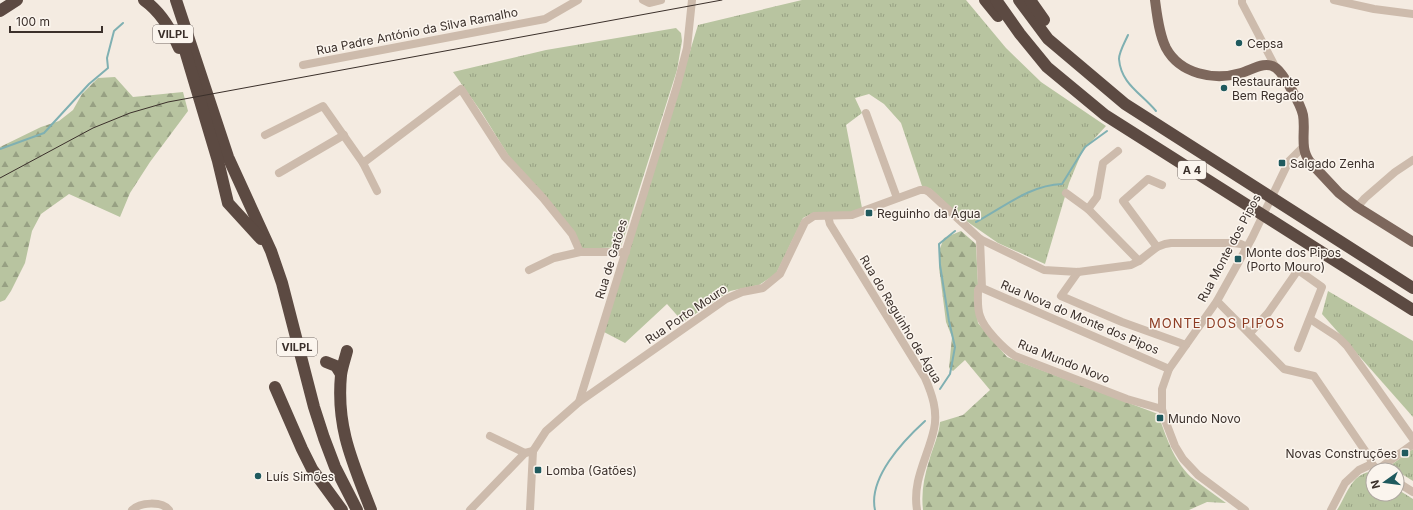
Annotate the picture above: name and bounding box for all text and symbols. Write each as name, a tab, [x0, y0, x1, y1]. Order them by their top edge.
street label: Rua Padre António da Silva Ramalho	[315, 4, 519, 58]
scale bar	[10, 8, 102, 34]
text: 100 m	[16, 14, 50, 29]
road number: VILPL	[153, 25, 193, 43]
place label: Cepsa	[1247, 36, 1283, 51]
marker: Cepsa	[1234, 38, 1244, 48]
place label: Restaurante Bem Regado	[1232, 74, 1304, 103]
marker: Restaurante Bem Regado	[1219, 83, 1229, 93]
place label: Salgado Zenha	[1290, 156, 1375, 171]
marker: Salgado Zenha	[1277, 158, 1287, 168]
road number: A 4	[1178, 161, 1206, 179]
street label: Rua Monte dos Pipos	[1194, 192, 1264, 304]
place label: Reguinho da Água	[877, 206, 981, 221]
marker: Reguinho da Água	[864, 208, 874, 218]
street label: Rua de Gatões	[592, 217, 630, 301]
place label: Monte dos Pipos (Porto Mouro)	[1246, 245, 1341, 274]
street label: Rua do Reguinho de Água	[857, 252, 945, 386]
marker: Monte dos Pipos (Porto Mouro)	[1233, 254, 1243, 264]
street label: Rua Nova do Monte dos Pipos	[999, 277, 1161, 357]
street label: Rua Porto Mouro	[642, 281, 730, 347]
district label: MONTE DOS PIPOS	[1149, 315, 1285, 331]
street label: Rua Mundo Novo	[1016, 336, 1112, 386]
road number: VILPL	[277, 338, 317, 356]
place label: Mundo Novo	[1168, 411, 1241, 426]
marker: Mundo Novo	[1155, 413, 1165, 423]
place label: Novas Construções	[1286, 446, 1397, 461]
marker: Novas Construções	[1400, 448, 1410, 458]
north arrow	[1365, 462, 1405, 502]
place label: Lomba (Gatões)	[546, 463, 637, 478]
marker: Lomba (Gatões)	[533, 465, 543, 475]
place label: Luís Simões	[266, 469, 334, 484]
marker: Luís Simões	[253, 471, 263, 481]
text: N	[1367, 479, 1383, 490]

